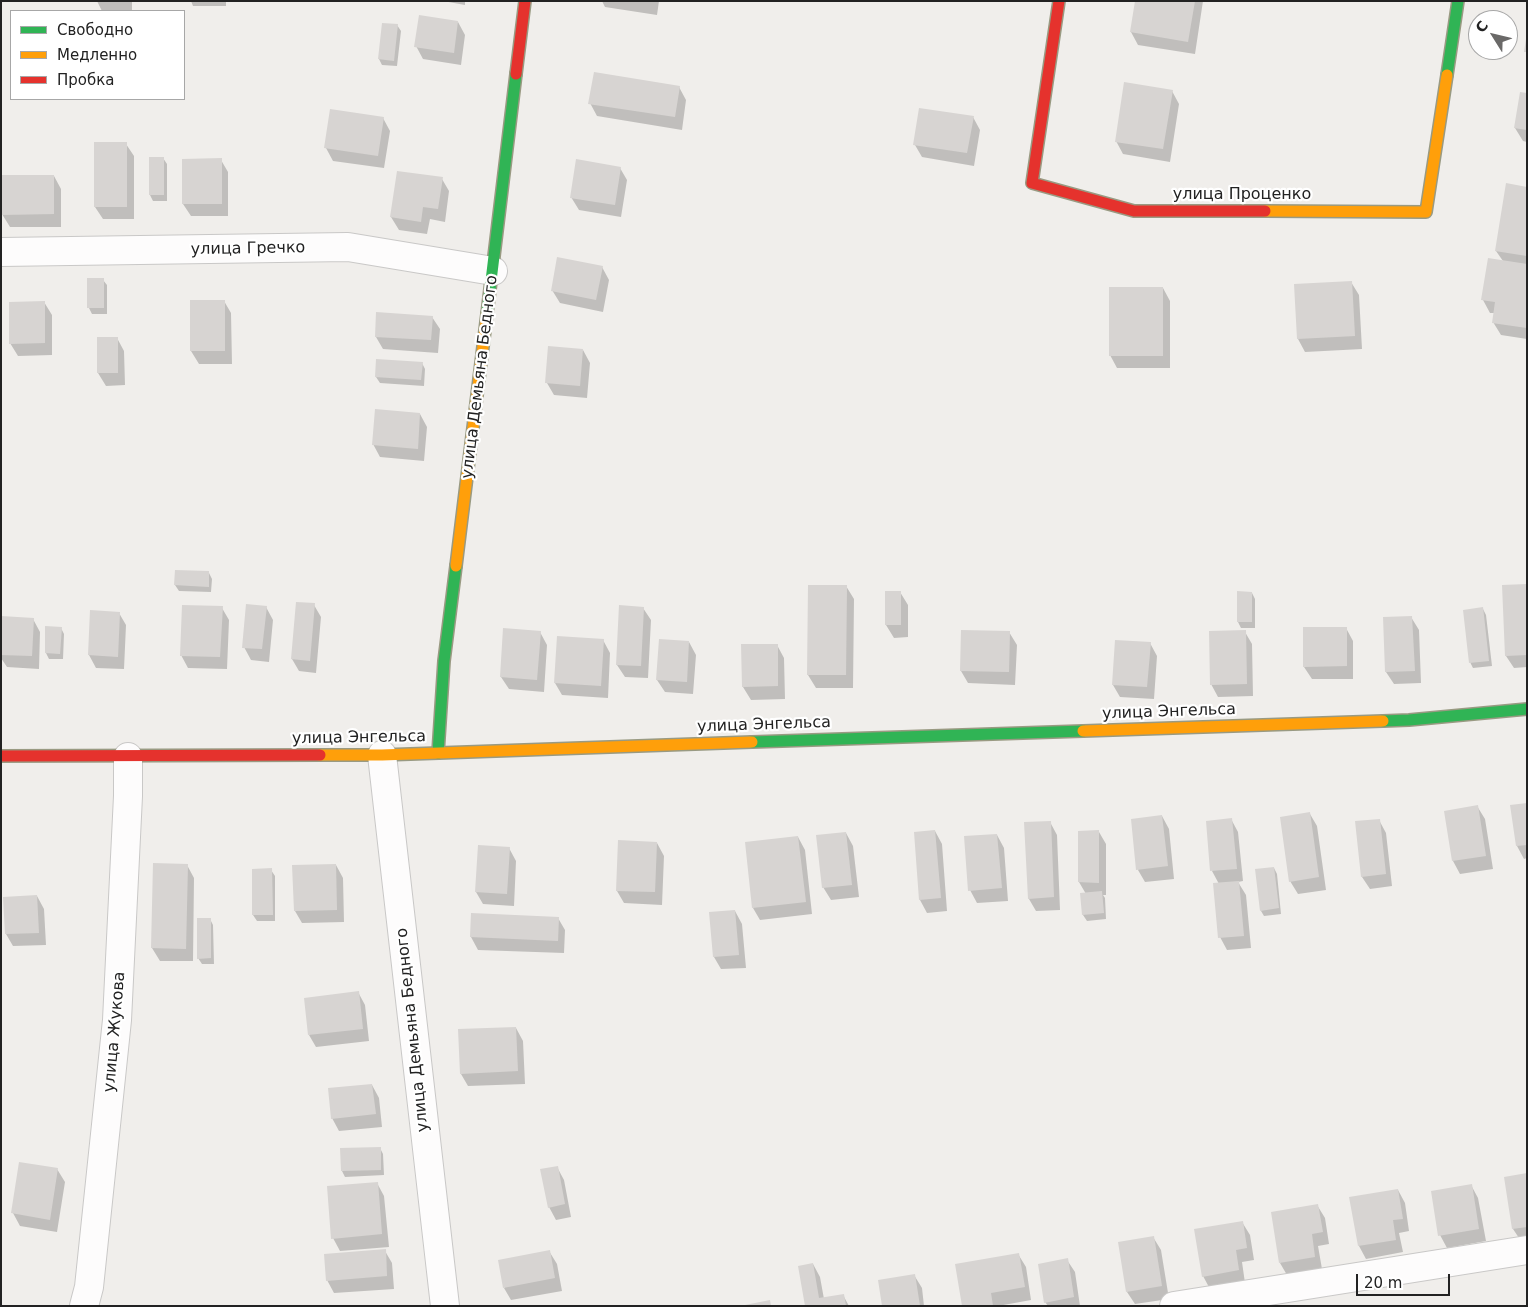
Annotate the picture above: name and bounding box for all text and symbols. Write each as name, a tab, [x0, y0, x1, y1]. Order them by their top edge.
legend	[10, 10, 185, 100]
north arrow	[1468, 10, 1518, 60]
text: С	[1472, 18, 1491, 36]
text: Свободно	[57, 21, 133, 39]
text: Медленно	[57, 46, 137, 64]
text: Пробка	[57, 71, 114, 89]
street label: улица Проценко	[1173, 185, 1311, 205]
street label: улица Гречко	[191, 238, 305, 260]
street label: улица Демьяна Бедного	[458, 274, 502, 480]
street label: улица Энгельса	[1102, 700, 1236, 724]
street label: улица Энгельса	[697, 713, 831, 737]
street label: улица Энгельса	[292, 727, 426, 749]
street label: улица Демьяна Бедного	[393, 927, 433, 1133]
street label: улица Жукова	[100, 971, 130, 1093]
scale bar	[1358, 1264, 1452, 1296]
text: 20 m	[1364, 1274, 1402, 1292]

